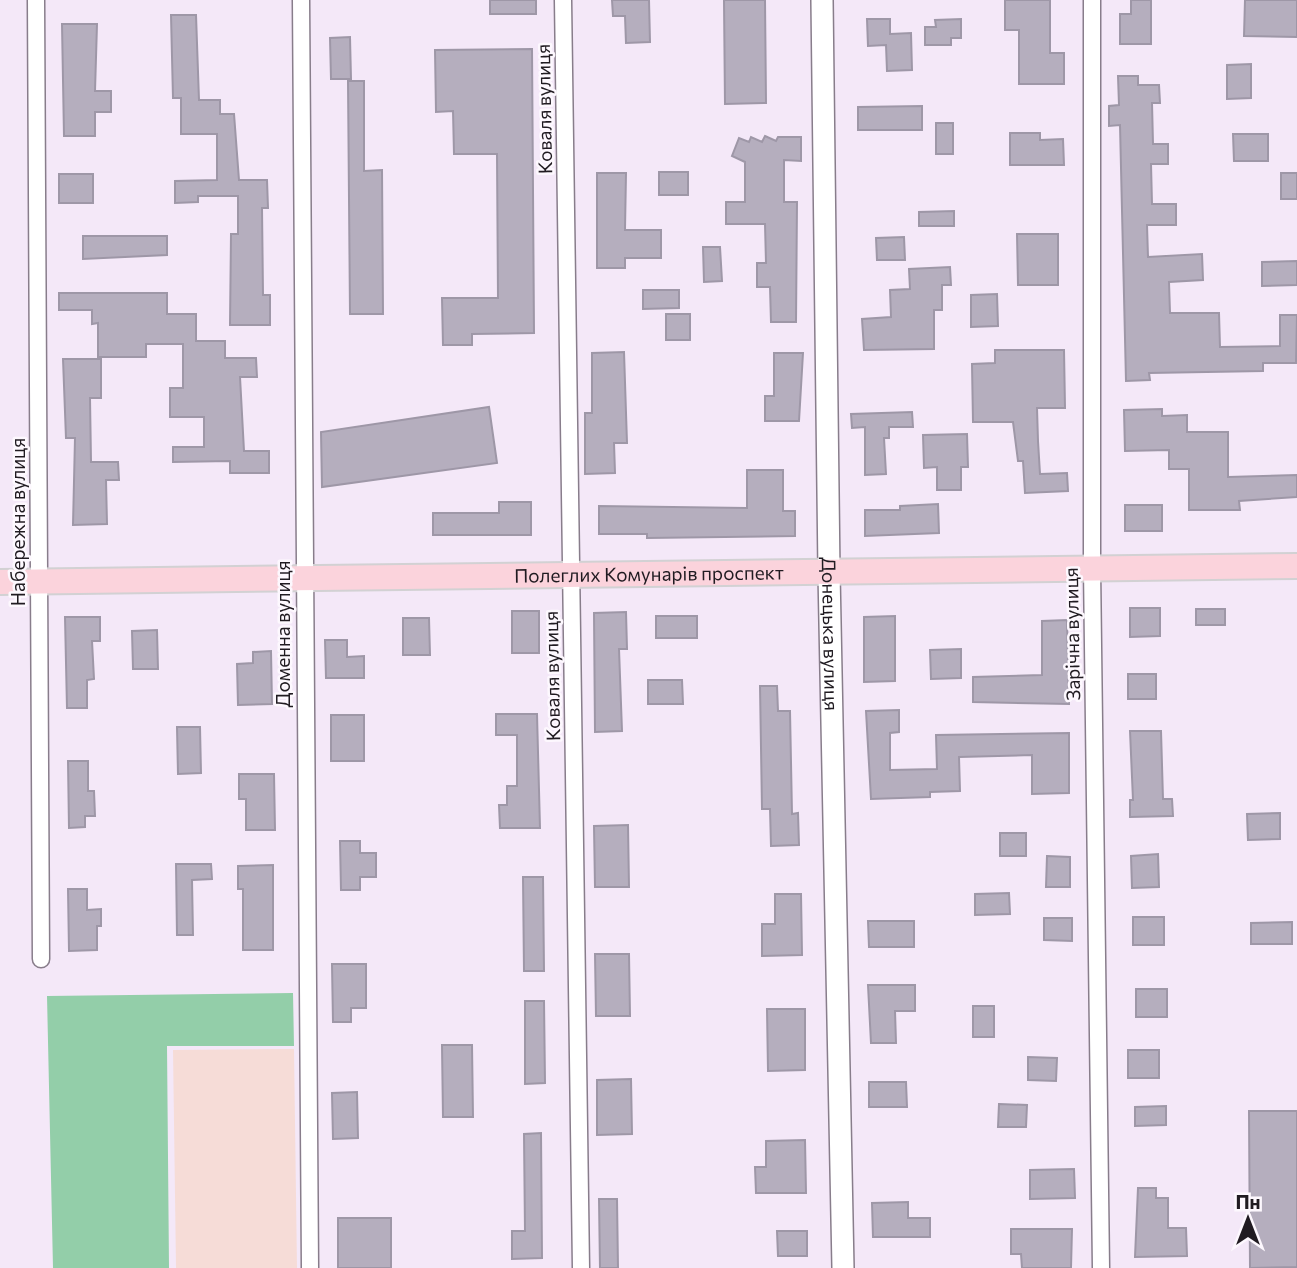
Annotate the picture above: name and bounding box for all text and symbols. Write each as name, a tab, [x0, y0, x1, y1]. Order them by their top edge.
street label: Коваля вулиця	[531, 44, 556, 174]
street label: Набережна вулиця	[6, 438, 29, 606]
street label: Донецька вулиця	[818, 557, 844, 711]
street label: Полеглих Комунарів проспект	[514, 560, 784, 587]
street label: Доменна вулиця	[271, 561, 294, 707]
street label: Зарічна вулиця	[1059, 567, 1084, 701]
street label: Коваля вулиця	[539, 611, 564, 741]
north arrow	[1213, 1184, 1283, 1254]
text: Пн	[1235, 1190, 1261, 1213]

